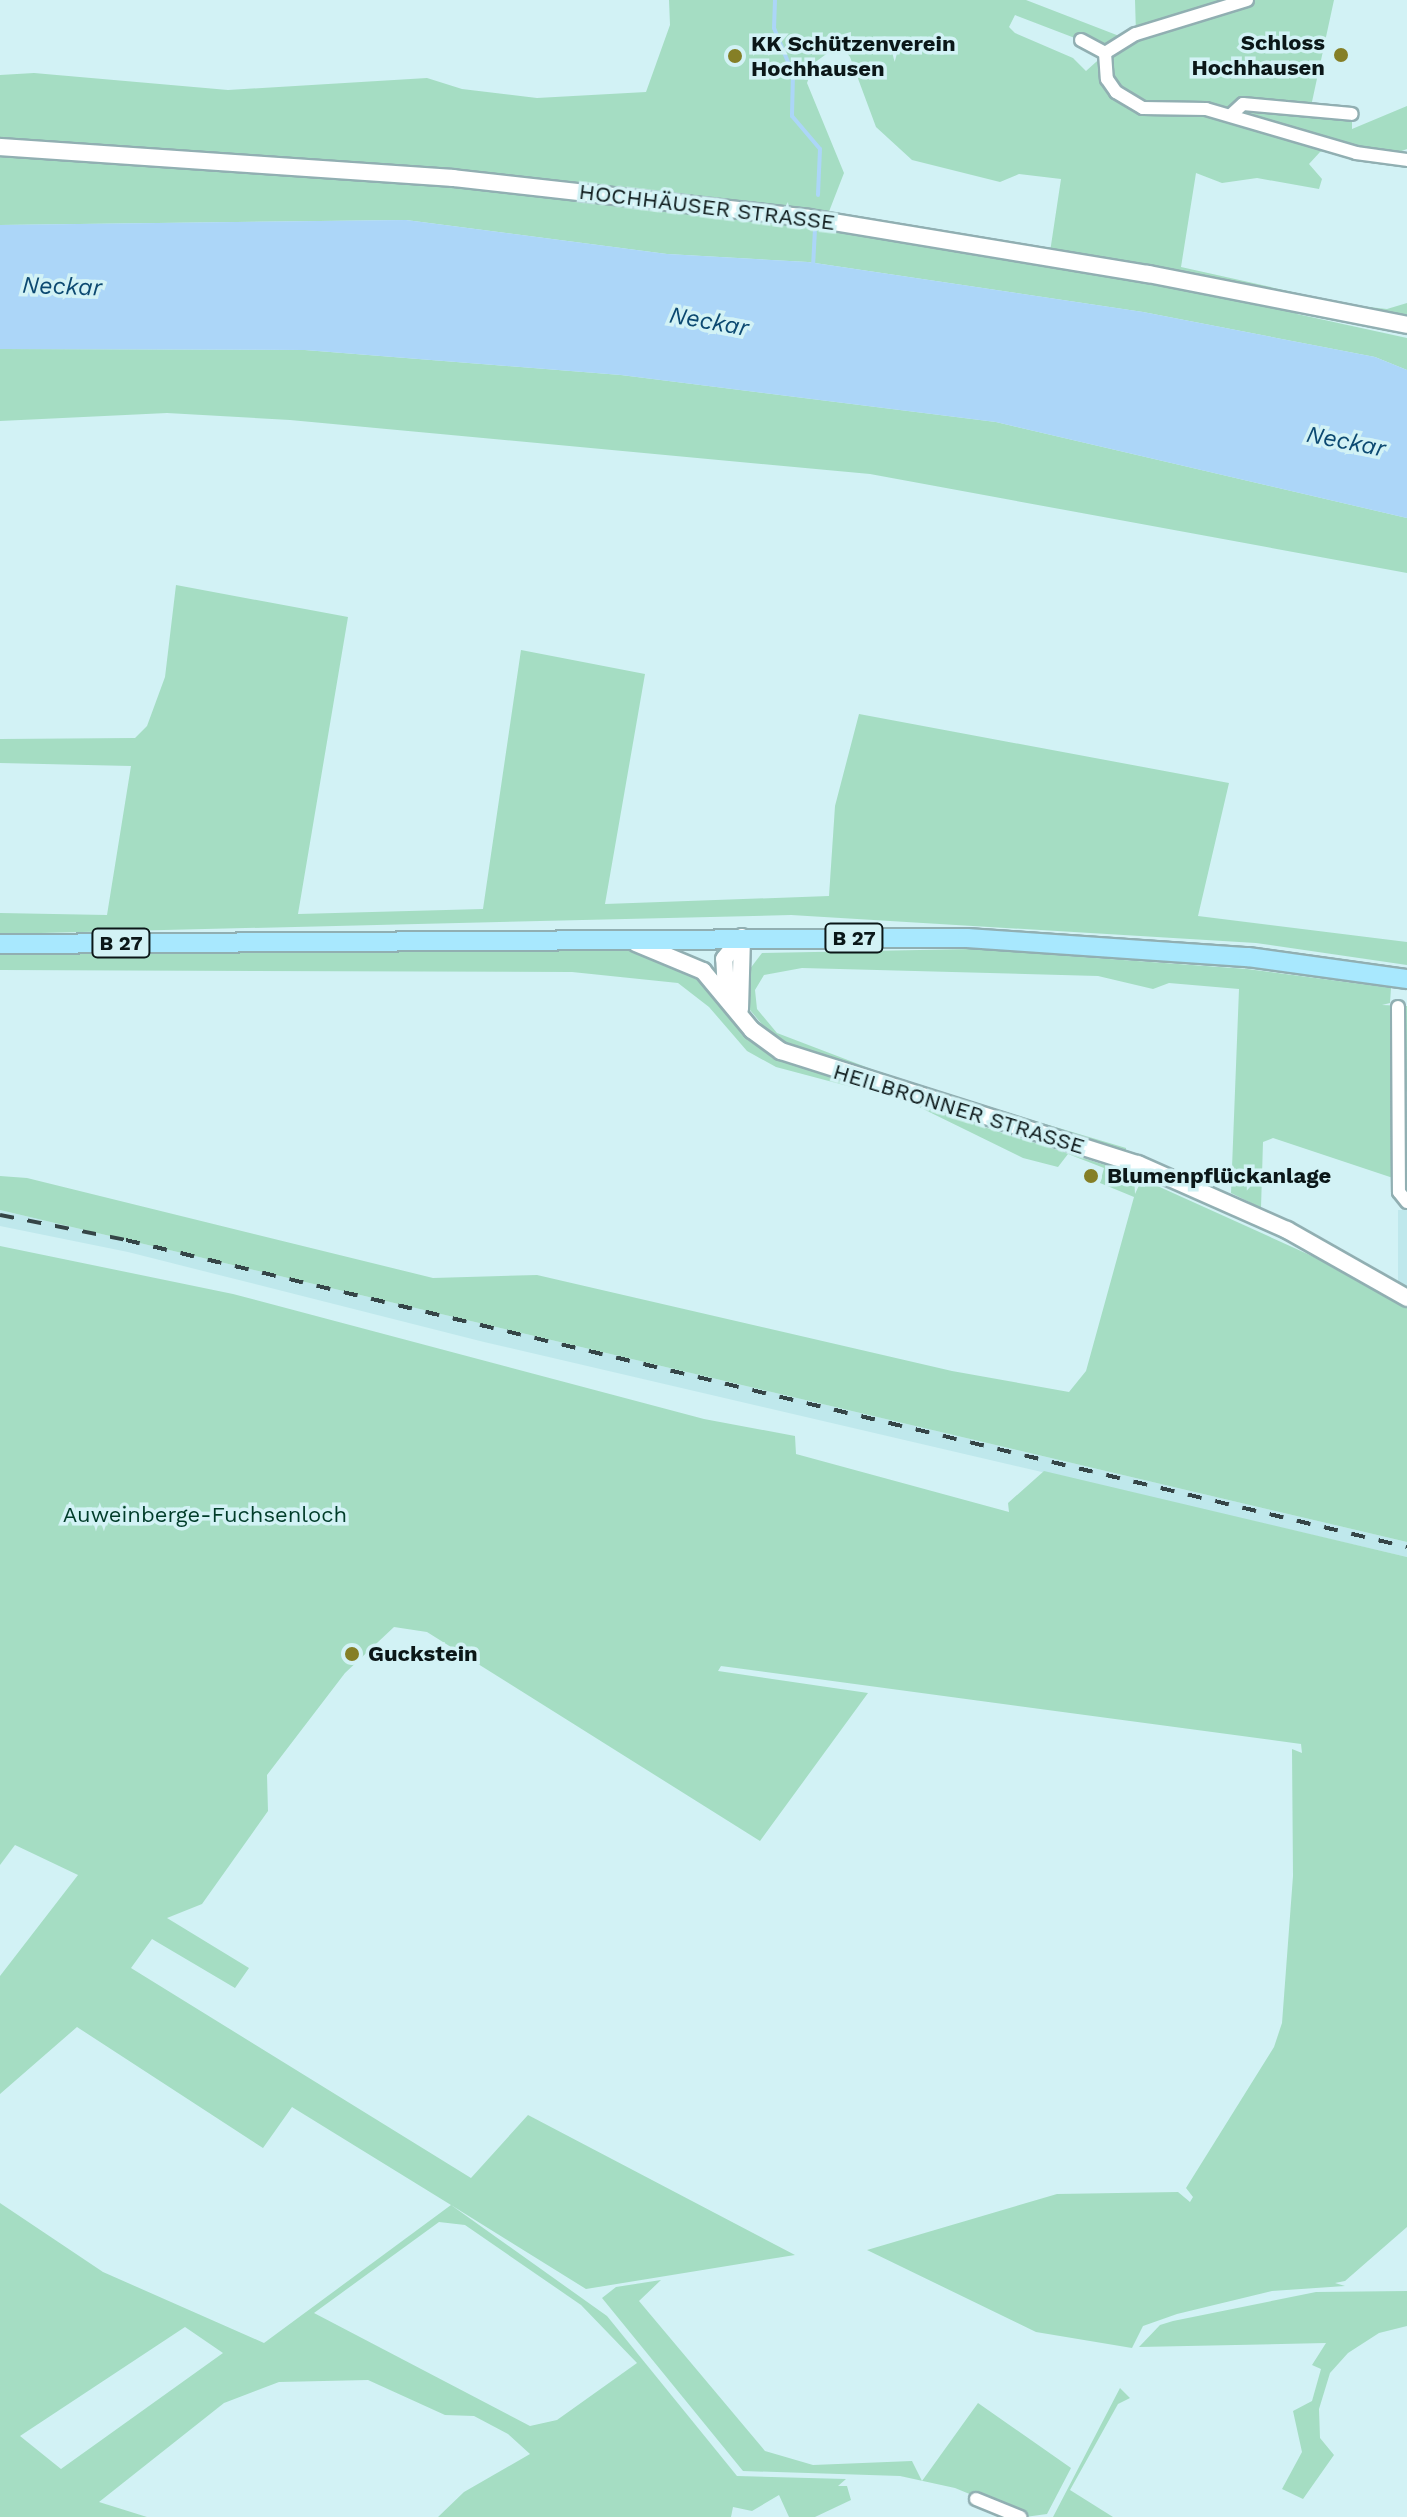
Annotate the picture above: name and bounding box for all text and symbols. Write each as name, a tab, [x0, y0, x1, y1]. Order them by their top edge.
place label: Schloss Hochhausen	[1191, 29, 1325, 80]
place label: KK Schützenverein Hochhausen	[751, 30, 956, 82]
marker: Schloss Hochhausen	[1332, 46, 1350, 64]
marker: KK Schützenverein Hochhausen	[726, 47, 744, 65]
street label: HOCHHÄUSER STRASSE	[577, 178, 837, 236]
water label: Neckar	[21, 271, 103, 303]
water label: Neckar	[667, 301, 751, 343]
water label: Neckar	[1304, 420, 1388, 464]
road number: B 27	[824, 922, 884, 954]
road number: B 27	[91, 927, 151, 959]
street label: HEILBRONNER STRASSE	[830, 1058, 1088, 1160]
place label: Blumenpflückanlage	[1107, 1163, 1331, 1189]
marker: Blumenpflückanlage	[1082, 1167, 1100, 1185]
park label: Auweinberge-Fuchsenloch	[63, 1502, 347, 1528]
place label: Guckstein	[368, 1641, 478, 1667]
marker: Guckstein	[343, 1645, 361, 1663]

